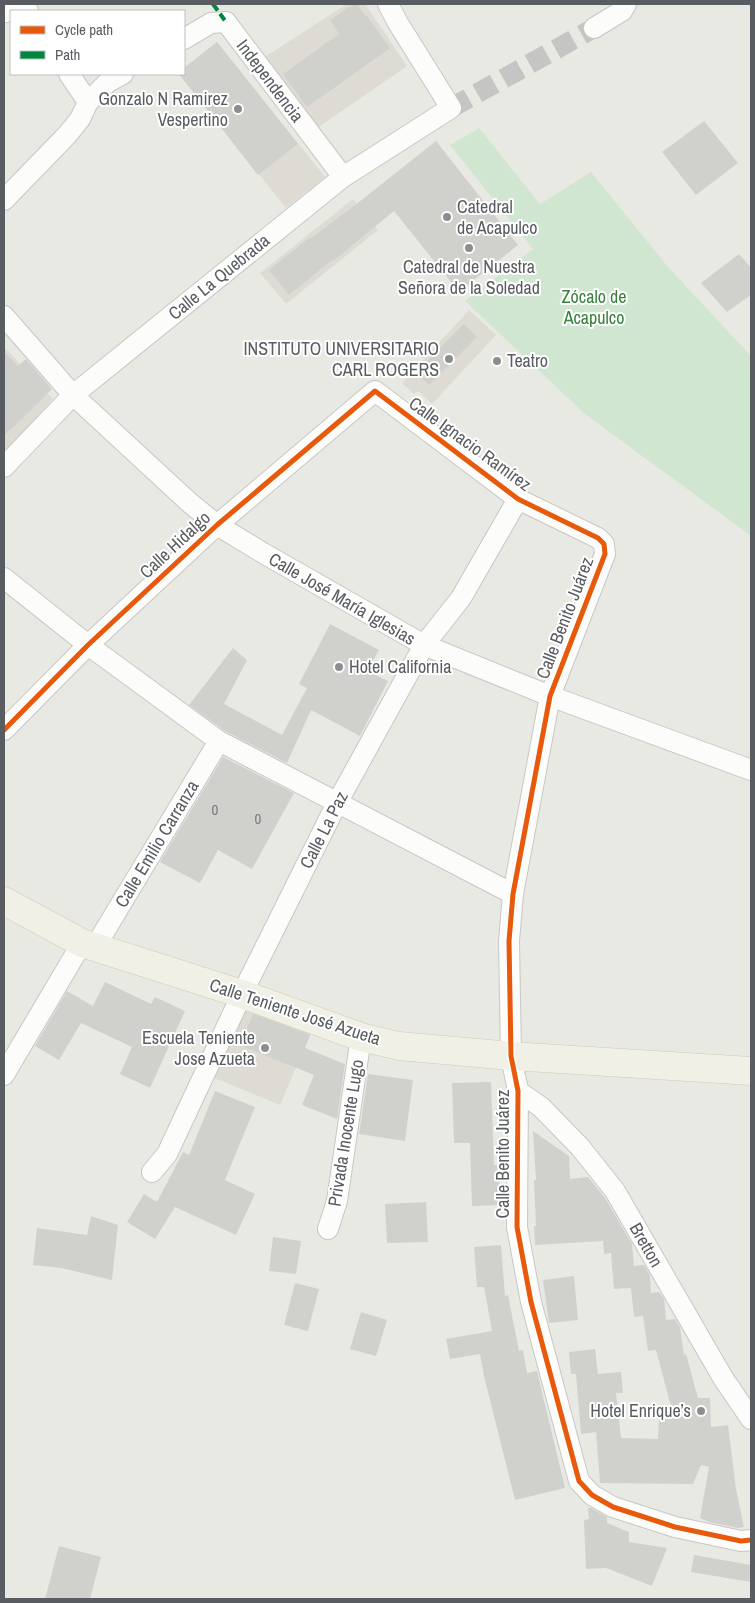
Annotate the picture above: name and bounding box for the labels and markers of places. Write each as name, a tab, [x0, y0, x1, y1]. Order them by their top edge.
place label: Gonzalo N Ramirez Vespertino	[98, 86, 228, 132]
marker: Gonzalo N Ramirez Vespertino	[232, 103, 244, 115]
place label: Catedral de Acapulco	[457, 194, 537, 240]
marker: Catedral de Acapulco	[441, 211, 453, 223]
marker: Catedral de Nuestra Señora de la Soledad	[463, 242, 475, 254]
place label: Catedral de Nuestra Señora de la Soledad	[398, 254, 540, 300]
place label: INSTITUTO UNIVERSITARIO CARL ROGERS	[244, 336, 439, 382]
place label: Teatro	[507, 348, 548, 373]
marker: INSTITUTO UNIVERSITARIO CARL ROGERS	[443, 353, 455, 365]
marker: Teatro	[491, 355, 503, 367]
place label: Hotel California	[349, 654, 452, 679]
marker: Hotel California	[333, 661, 345, 673]
place label: Escuela Teniente Jose Azueta	[142, 1025, 255, 1071]
marker: Escuela Teniente Jose Azueta	[259, 1042, 271, 1054]
place label: Hotel Enrique’s	[590, 1398, 691, 1423]
marker: Hotel Enrique’s	[695, 1405, 707, 1417]

